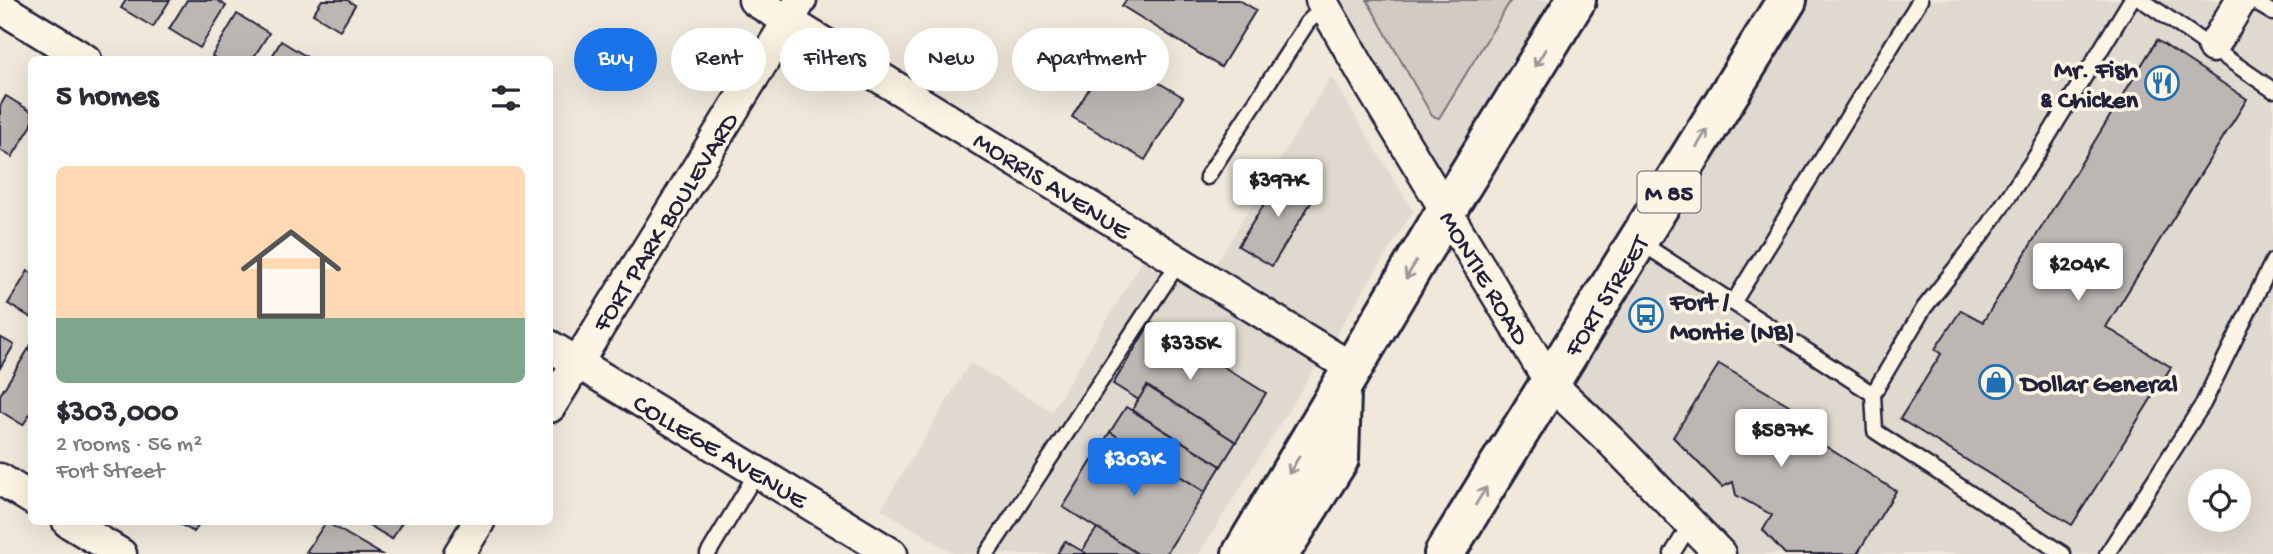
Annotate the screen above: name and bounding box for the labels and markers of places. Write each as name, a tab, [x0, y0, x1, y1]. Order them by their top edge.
place label: Mr. Fish & Chicken	[2040, 57, 2139, 118]
restaurant icon: Mr. Fish & Chicken	[2143, 64, 2181, 102]
pin: $397K	[1229, 160, 1327, 219]
pin: $204K	[2029, 244, 2127, 303]
place label: Fort / Montie (NB)	[1669, 289, 1795, 350]
bus stop icon: Fort / Montie (NB)	[1627, 296, 1665, 334]
pin: $335K	[1141, 322, 1239, 382]
shop icon: Dollar General	[1977, 363, 2015, 401]
place label: Dollar General	[2019, 371, 2178, 402]
pin: $587K	[1732, 410, 1830, 469]
pin: $303K	[1085, 438, 1183, 498]

